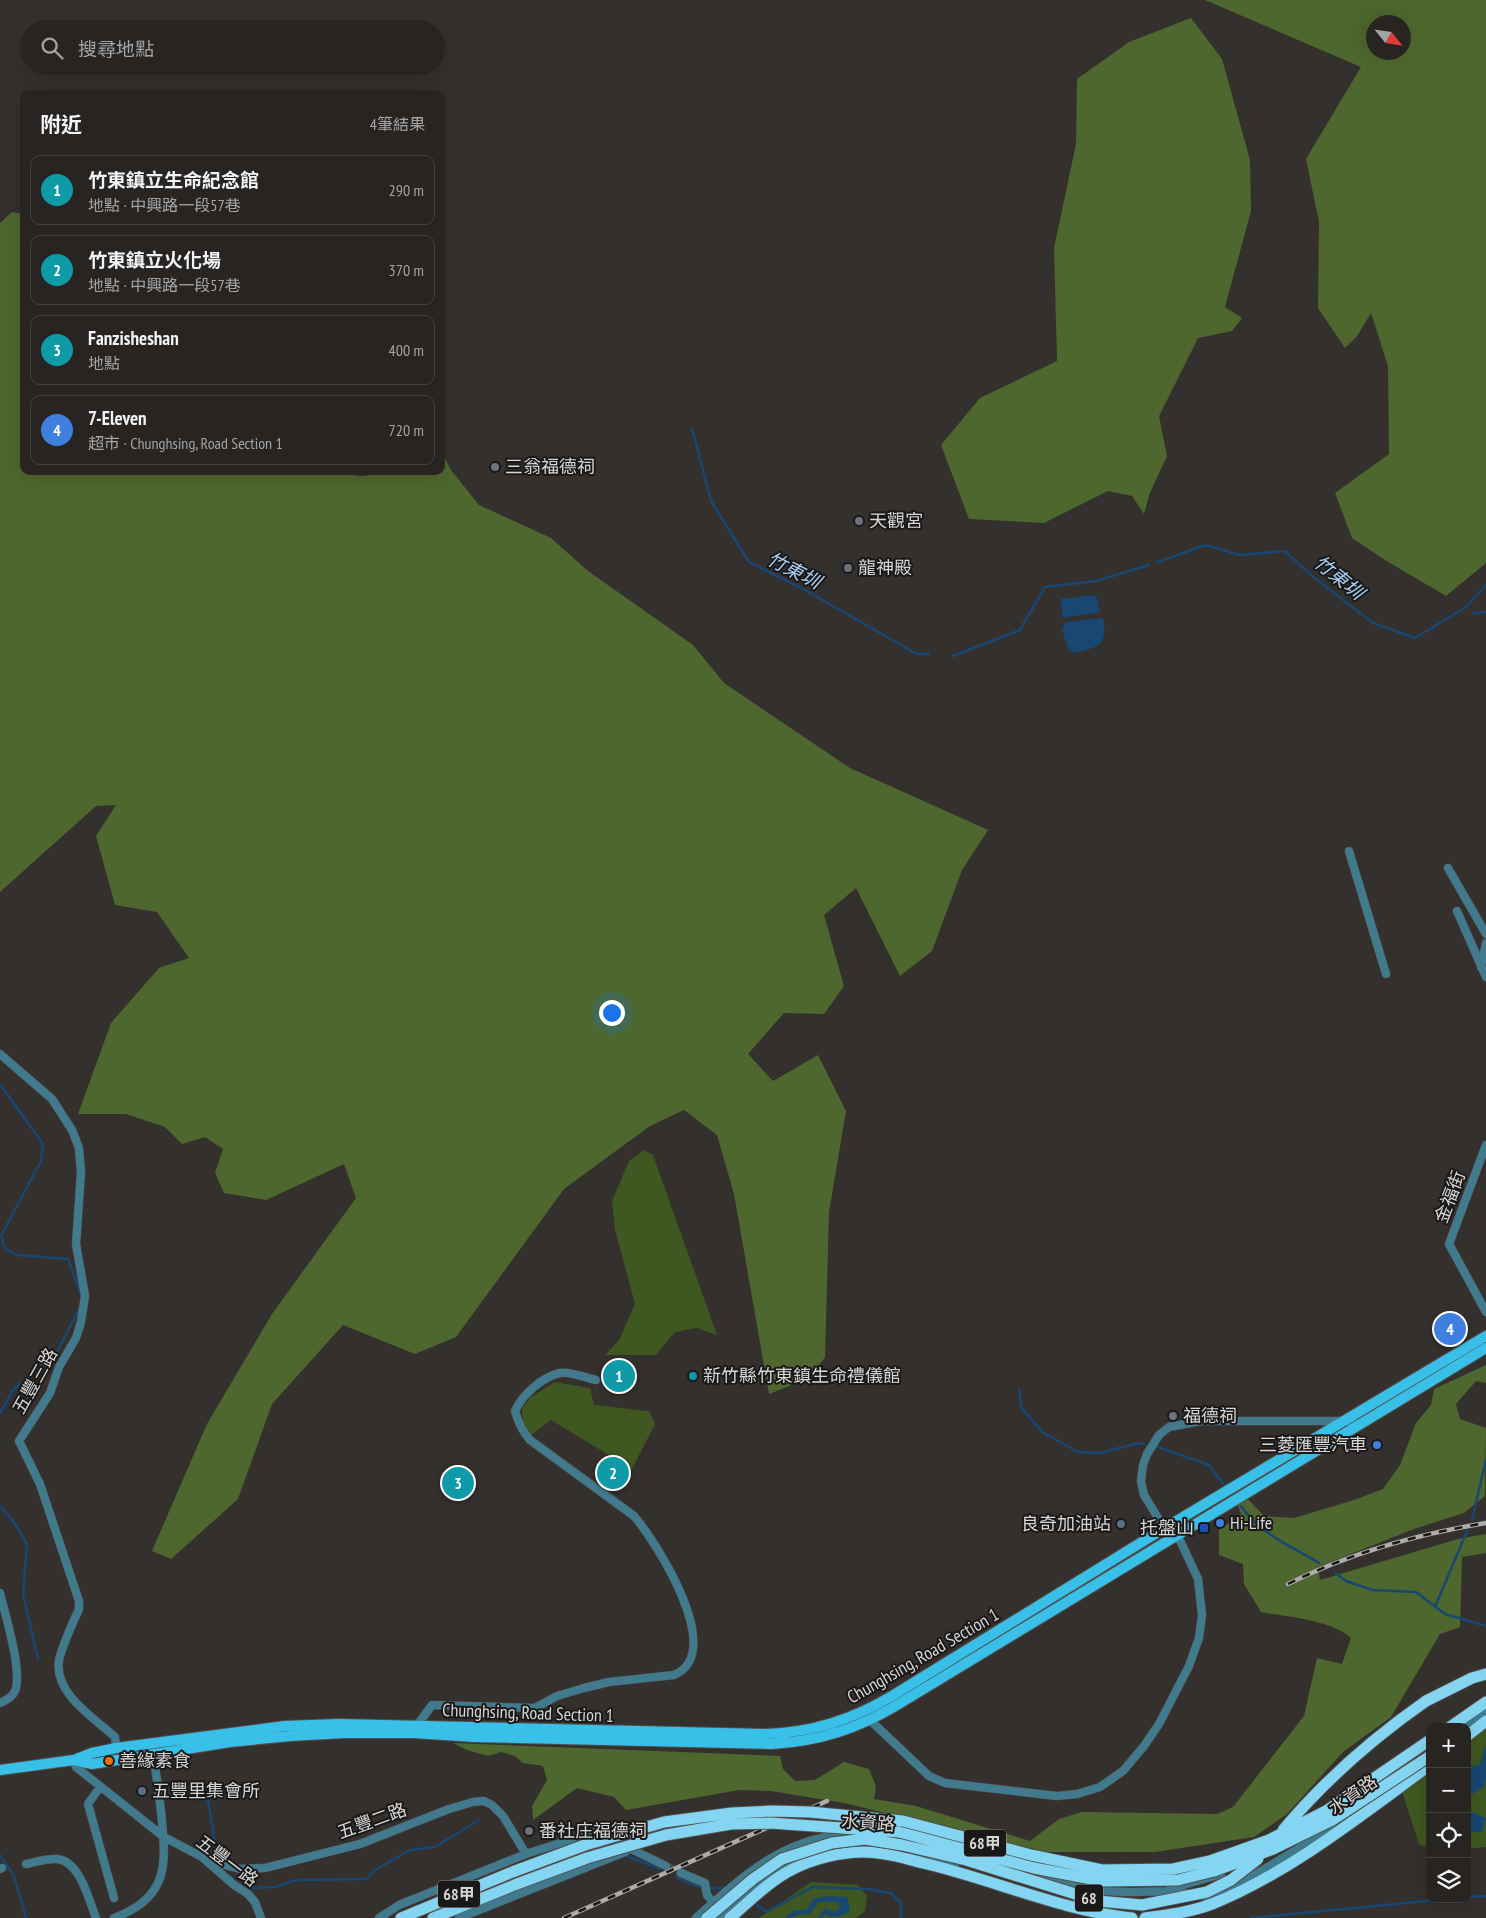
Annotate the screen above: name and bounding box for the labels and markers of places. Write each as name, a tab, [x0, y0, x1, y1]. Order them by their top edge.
place label: 三翁福德祠	[505, 455, 595, 478]
marker: 三翁福德祠	[489, 461, 501, 473]
place label: 天觀宮	[869, 509, 923, 532]
marker: 天觀宮	[853, 515, 865, 527]
place label: 龍神殿	[858, 556, 912, 579]
marker: 龍神殿	[842, 562, 854, 574]
pin: 4	[1434, 1310, 1466, 1348]
pin: 1	[603, 1357, 635, 1395]
place label: 新竹縣竹東鎮生命禮儀館	[703, 1364, 901, 1387]
marker: 新竹縣竹東鎮生命禮儀館	[687, 1370, 699, 1382]
place label: 福德祠	[1183, 1404, 1237, 1427]
marker: 福德祠	[1167, 1410, 1179, 1422]
place label: 三菱匯豐汽車	[1259, 1433, 1367, 1456]
marker: 三菱匯豐汽車	[1371, 1439, 1383, 1451]
pin: 2	[597, 1454, 629, 1492]
pin: 3	[442, 1464, 474, 1502]
place label: Hi-Life	[1230, 1511, 1272, 1534]
place label: 良奇加油站	[1021, 1512, 1111, 1535]
place label: 托盤山	[1140, 1516, 1194, 1539]
marker: Hi-Life	[1214, 1517, 1226, 1529]
marker: 良奇加油站	[1115, 1518, 1127, 1530]
marker: 托盤山	[1198, 1522, 1210, 1534]
place label: 善緣素食	[119, 1749, 191, 1772]
marker: 善緣素食	[103, 1755, 115, 1767]
place label: 五豐里集會所	[152, 1779, 260, 1802]
marker: 五豐里集會所	[136, 1785, 148, 1797]
place label: 番社庄福德祠	[539, 1819, 647, 1842]
marker: 番社庄福德祠	[523, 1825, 535, 1837]

